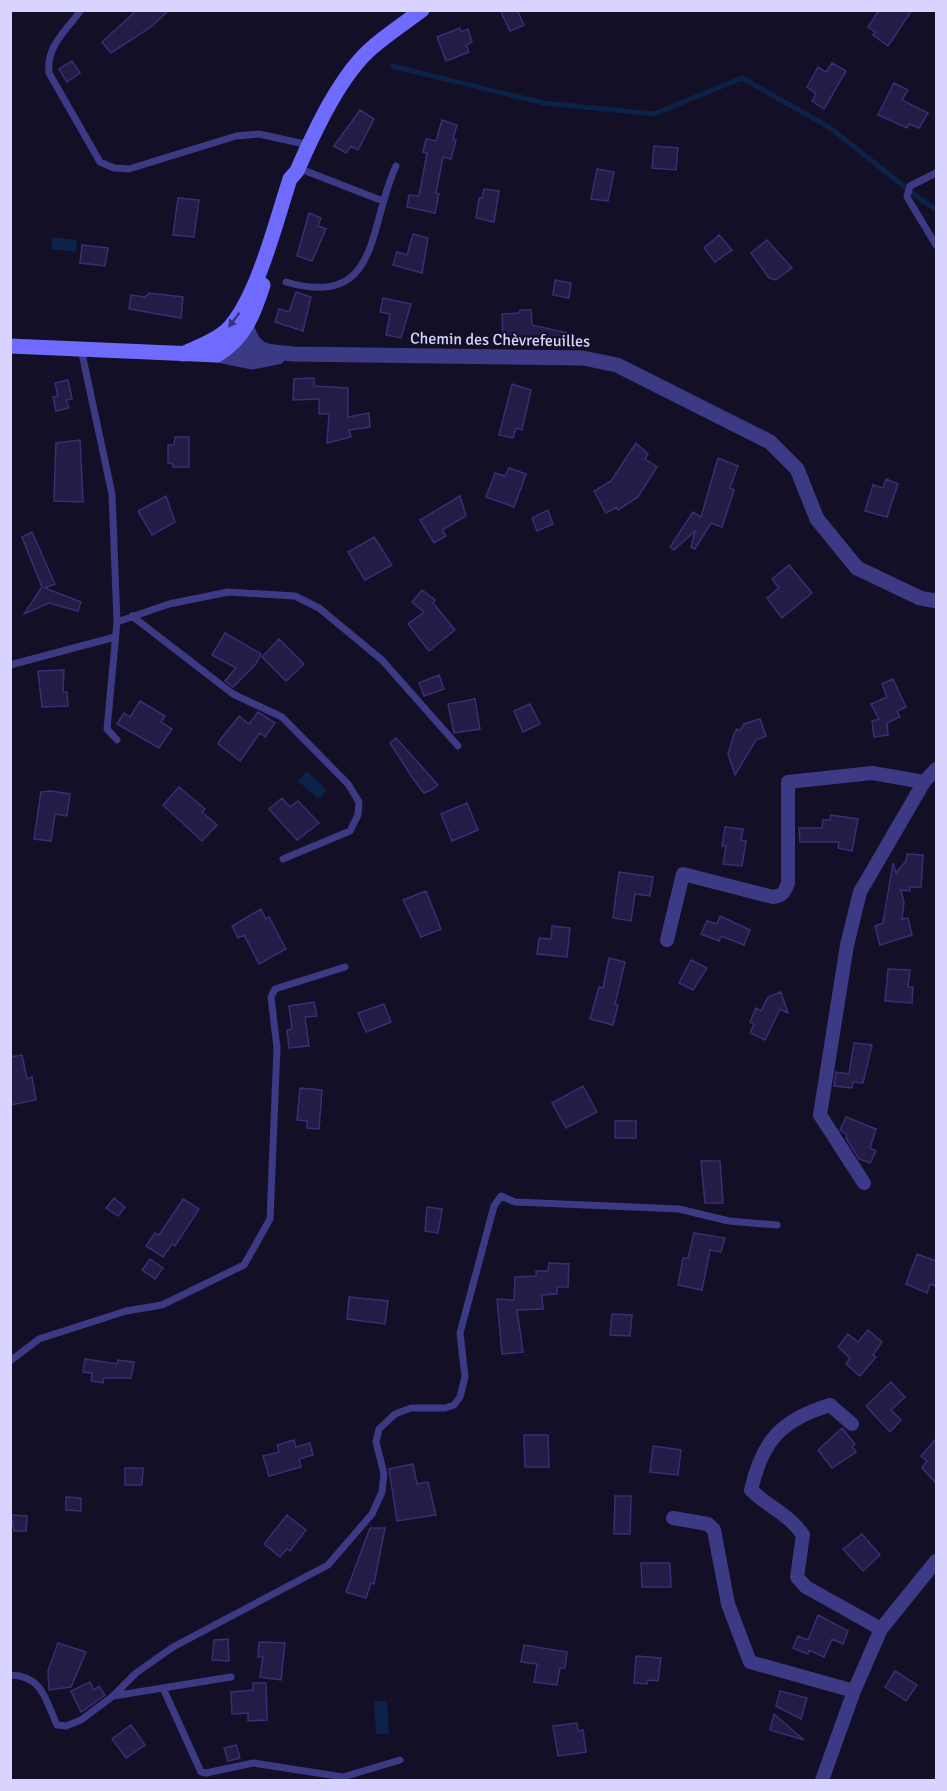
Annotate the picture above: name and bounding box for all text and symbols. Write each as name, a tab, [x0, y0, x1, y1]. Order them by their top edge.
one-way arrow	[228, 312, 240, 328]
street label: Chemin des Chèvrefeuilles	[410, 328, 590, 352]

